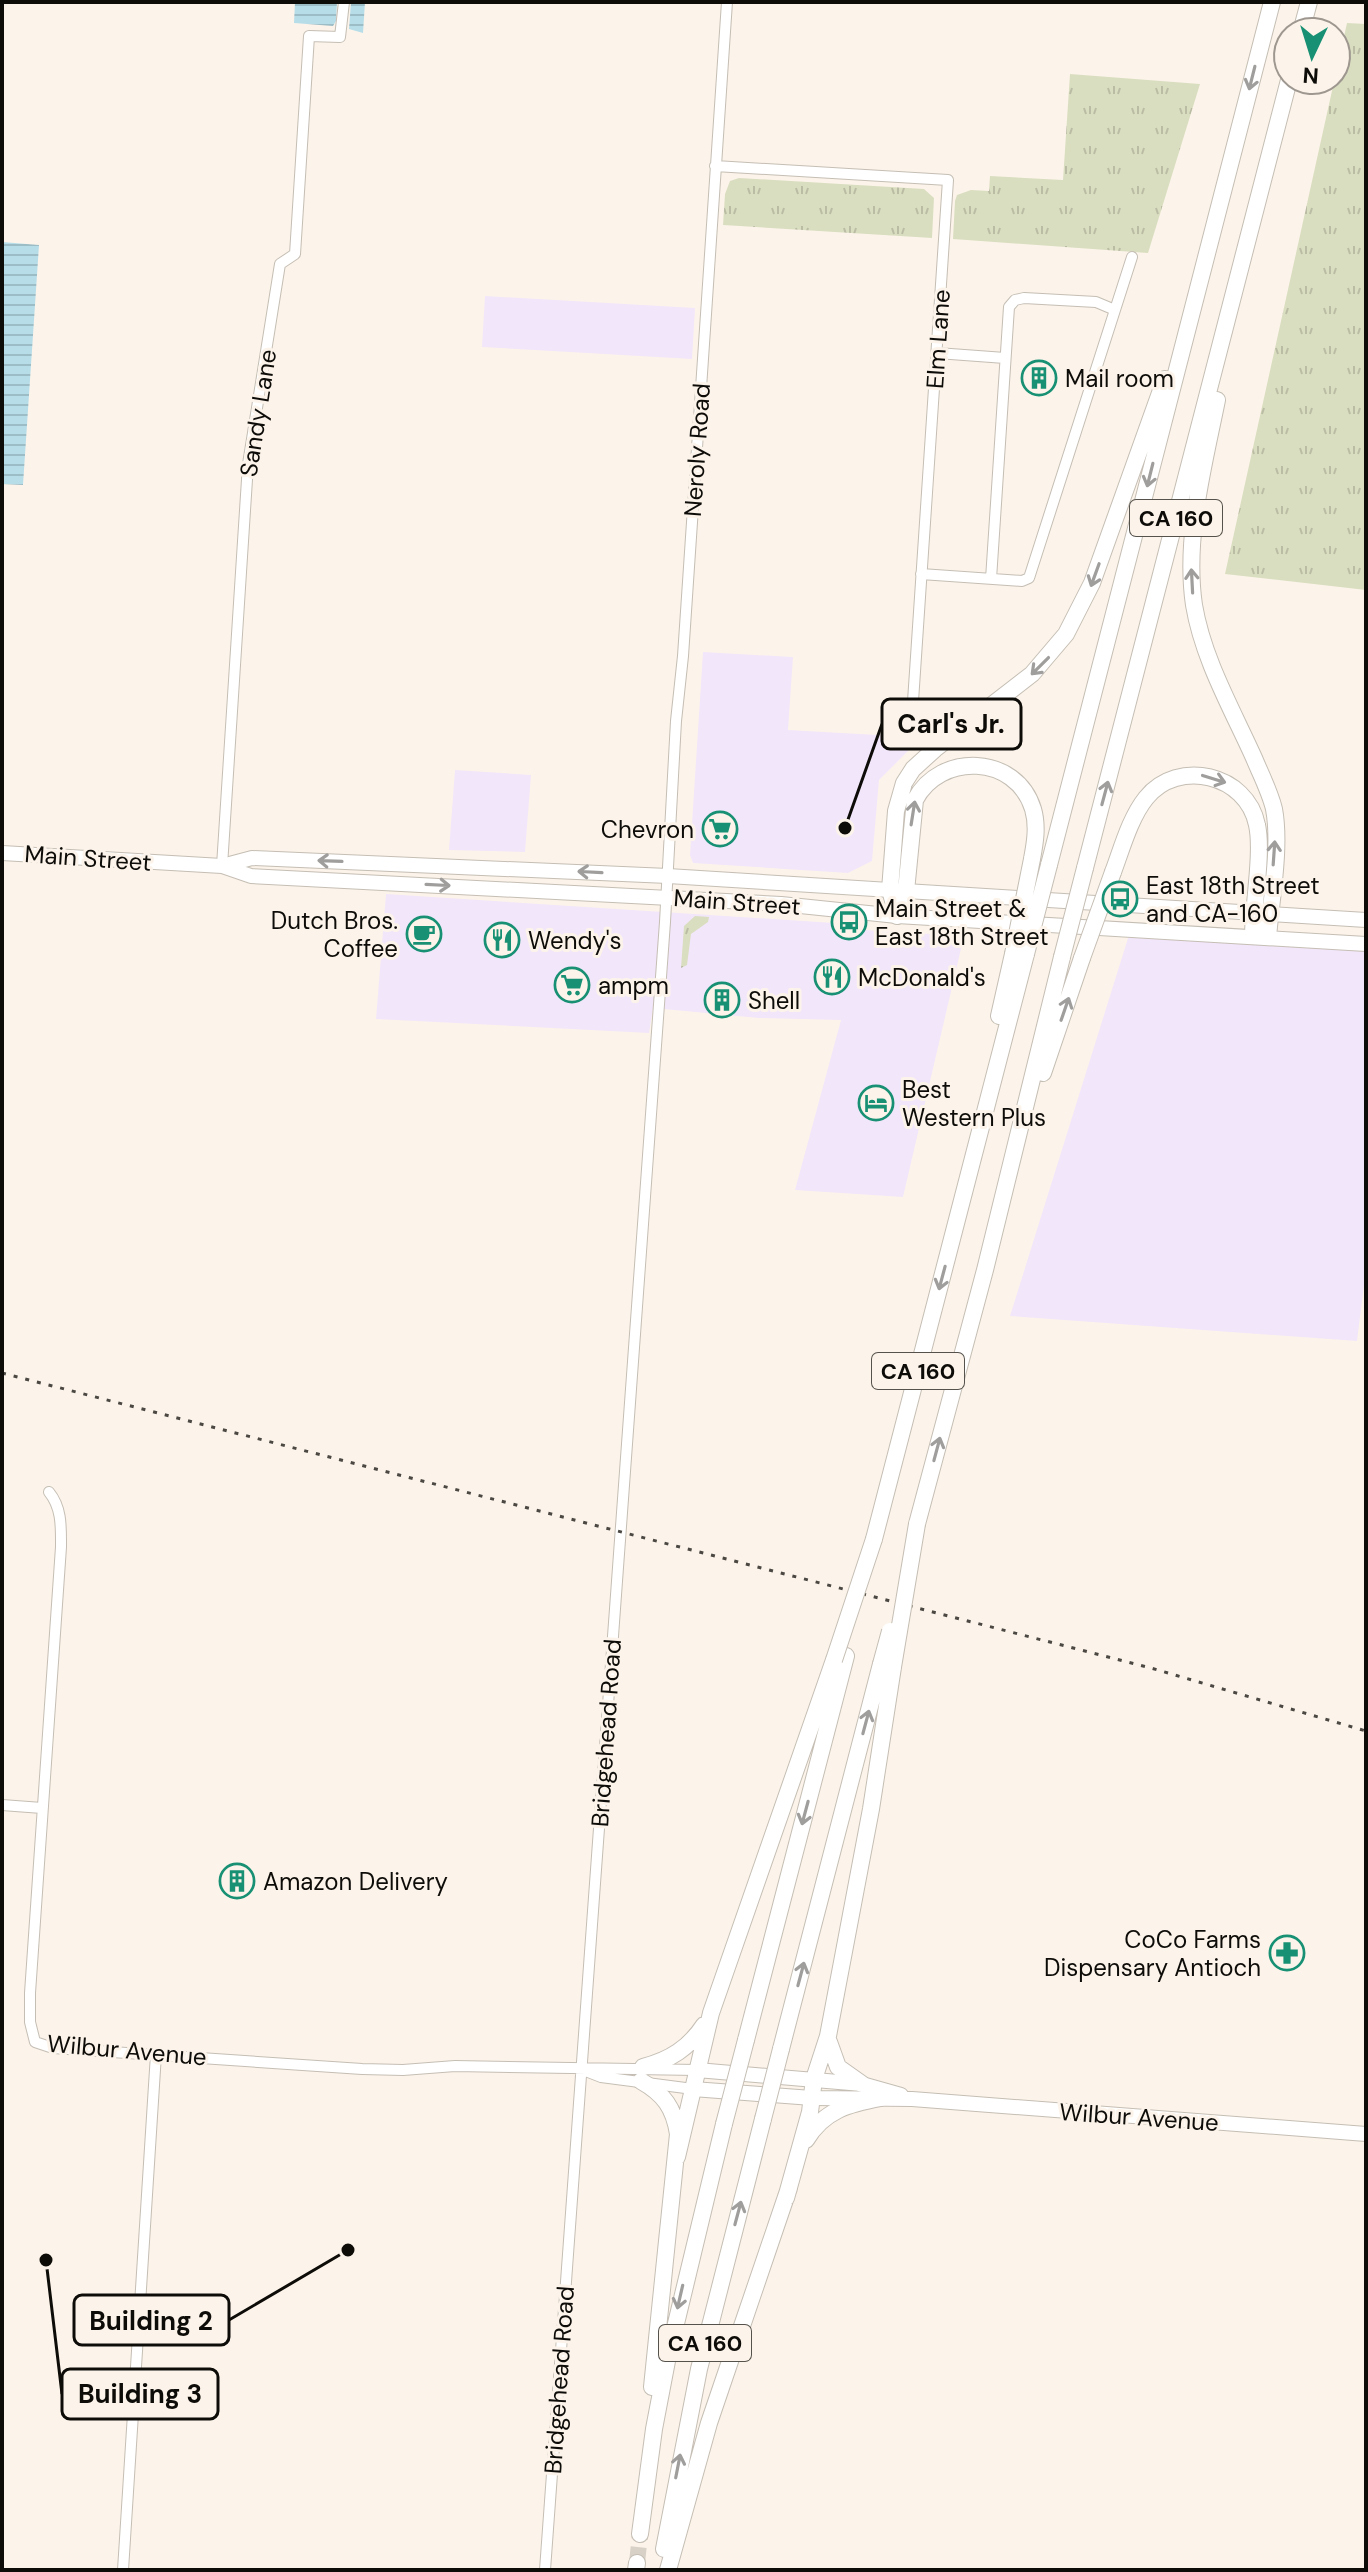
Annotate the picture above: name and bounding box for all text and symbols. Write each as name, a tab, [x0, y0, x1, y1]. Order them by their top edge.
north arrow	[1272, 16, 1352, 96]
text: N	[1302, 60, 1320, 90]
one-way arrow	[1244, 64, 1259, 90]
street label: Elm Lane	[919, 288, 957, 390]
street label: Sandy Lane	[233, 347, 283, 479]
building icon: Mail room	[1020, 359, 1058, 397]
place label: Mail room	[1065, 363, 1174, 394]
street label: Neroly Road	[677, 382, 717, 518]
one-way arrow	[1141, 461, 1156, 487]
road number: CA 160	[1130, 500, 1222, 536]
one-way arrow	[1087, 562, 1101, 587]
one-way arrow	[1185, 568, 1200, 595]
one-way arrow	[1030, 656, 1050, 675]
callout: Carl's Jr.	[882, 699, 1021, 749]
text: Carl's Jr.	[897, 707, 1005, 741]
one-way arrow	[1201, 773, 1226, 787]
one-way arrow	[1098, 780, 1113, 806]
one-way arrow	[907, 801, 922, 826]
supermarket icon: Chevron	[701, 810, 739, 848]
place label: Chevron	[601, 814, 694, 845]
street label: Main Street	[23, 838, 153, 878]
one-way arrow	[1267, 840, 1282, 867]
one-way arrow	[317, 853, 344, 868]
one-way arrow	[577, 864, 604, 879]
place label: East 18th Street and CA-160	[1146, 870, 1320, 929]
one-way arrow	[424, 878, 451, 893]
bus stop icon: East 18th Street and CA-160	[1101, 880, 1139, 918]
street label: Main Street	[672, 882, 802, 922]
place label: Main Street & East 18th Street	[875, 893, 1049, 952]
bus stop icon: Main Street & East 18th Street	[830, 903, 868, 941]
place label: Dutch Bros. Coffee	[271, 905, 398, 964]
cafe icon: Dutch Bros. Coffee	[405, 915, 443, 953]
restaurant icon: Wendy's	[483, 921, 521, 959]
place label: Wendy's	[528, 925, 622, 956]
restaurant icon: McDonald's	[813, 958, 851, 996]
place label: McDonald's	[858, 962, 986, 993]
supermarket icon: ampm	[553, 966, 591, 1004]
place label: ampm	[598, 970, 669, 1001]
building icon: Shell	[703, 981, 741, 1019]
place label: Shell	[748, 985, 800, 1016]
one-way arrow	[1059, 996, 1074, 1021]
place label: Best Western Plus	[902, 1074, 1046, 1133]
hotel icon: Best Western Plus	[857, 1084, 895, 1122]
one-way arrow	[934, 1264, 949, 1290]
road number: CA 160	[872, 1353, 964, 1389]
one-way arrow	[930, 1436, 945, 1462]
street label: Bridgehead Road	[584, 1638, 628, 1828]
one-way arrow	[860, 1710, 875, 1736]
one-way arrow	[797, 1800, 812, 1826]
building icon: Amazon Delivery	[218, 1862, 256, 1900]
place label: Amazon Delivery	[263, 1866, 448, 1897]
place label: CoCo Farms Dispensary Antioch	[1044, 1924, 1261, 1983]
pharmacy icon: CoCo Farms Dispensary Antioch	[1268, 1934, 1306, 1972]
one-way arrow	[794, 1961, 809, 1987]
street label: Wilbur Avenue	[46, 2028, 208, 2072]
street label: Wilbur Avenue	[1058, 2096, 1220, 2138]
one-way arrow	[732, 2200, 747, 2226]
one-way arrow	[672, 2284, 687, 2310]
street label: Bridgehead Road	[537, 2285, 581, 2475]
callout: Building 2	[74, 2295, 229, 2345]
text: Building 2	[89, 2304, 213, 2338]
road number: CA 160	[659, 2325, 751, 2361]
callout: Building 3	[62, 2369, 218, 2419]
text: Building 3	[78, 2377, 202, 2411]
one-way arrow	[672, 2453, 687, 2479]

